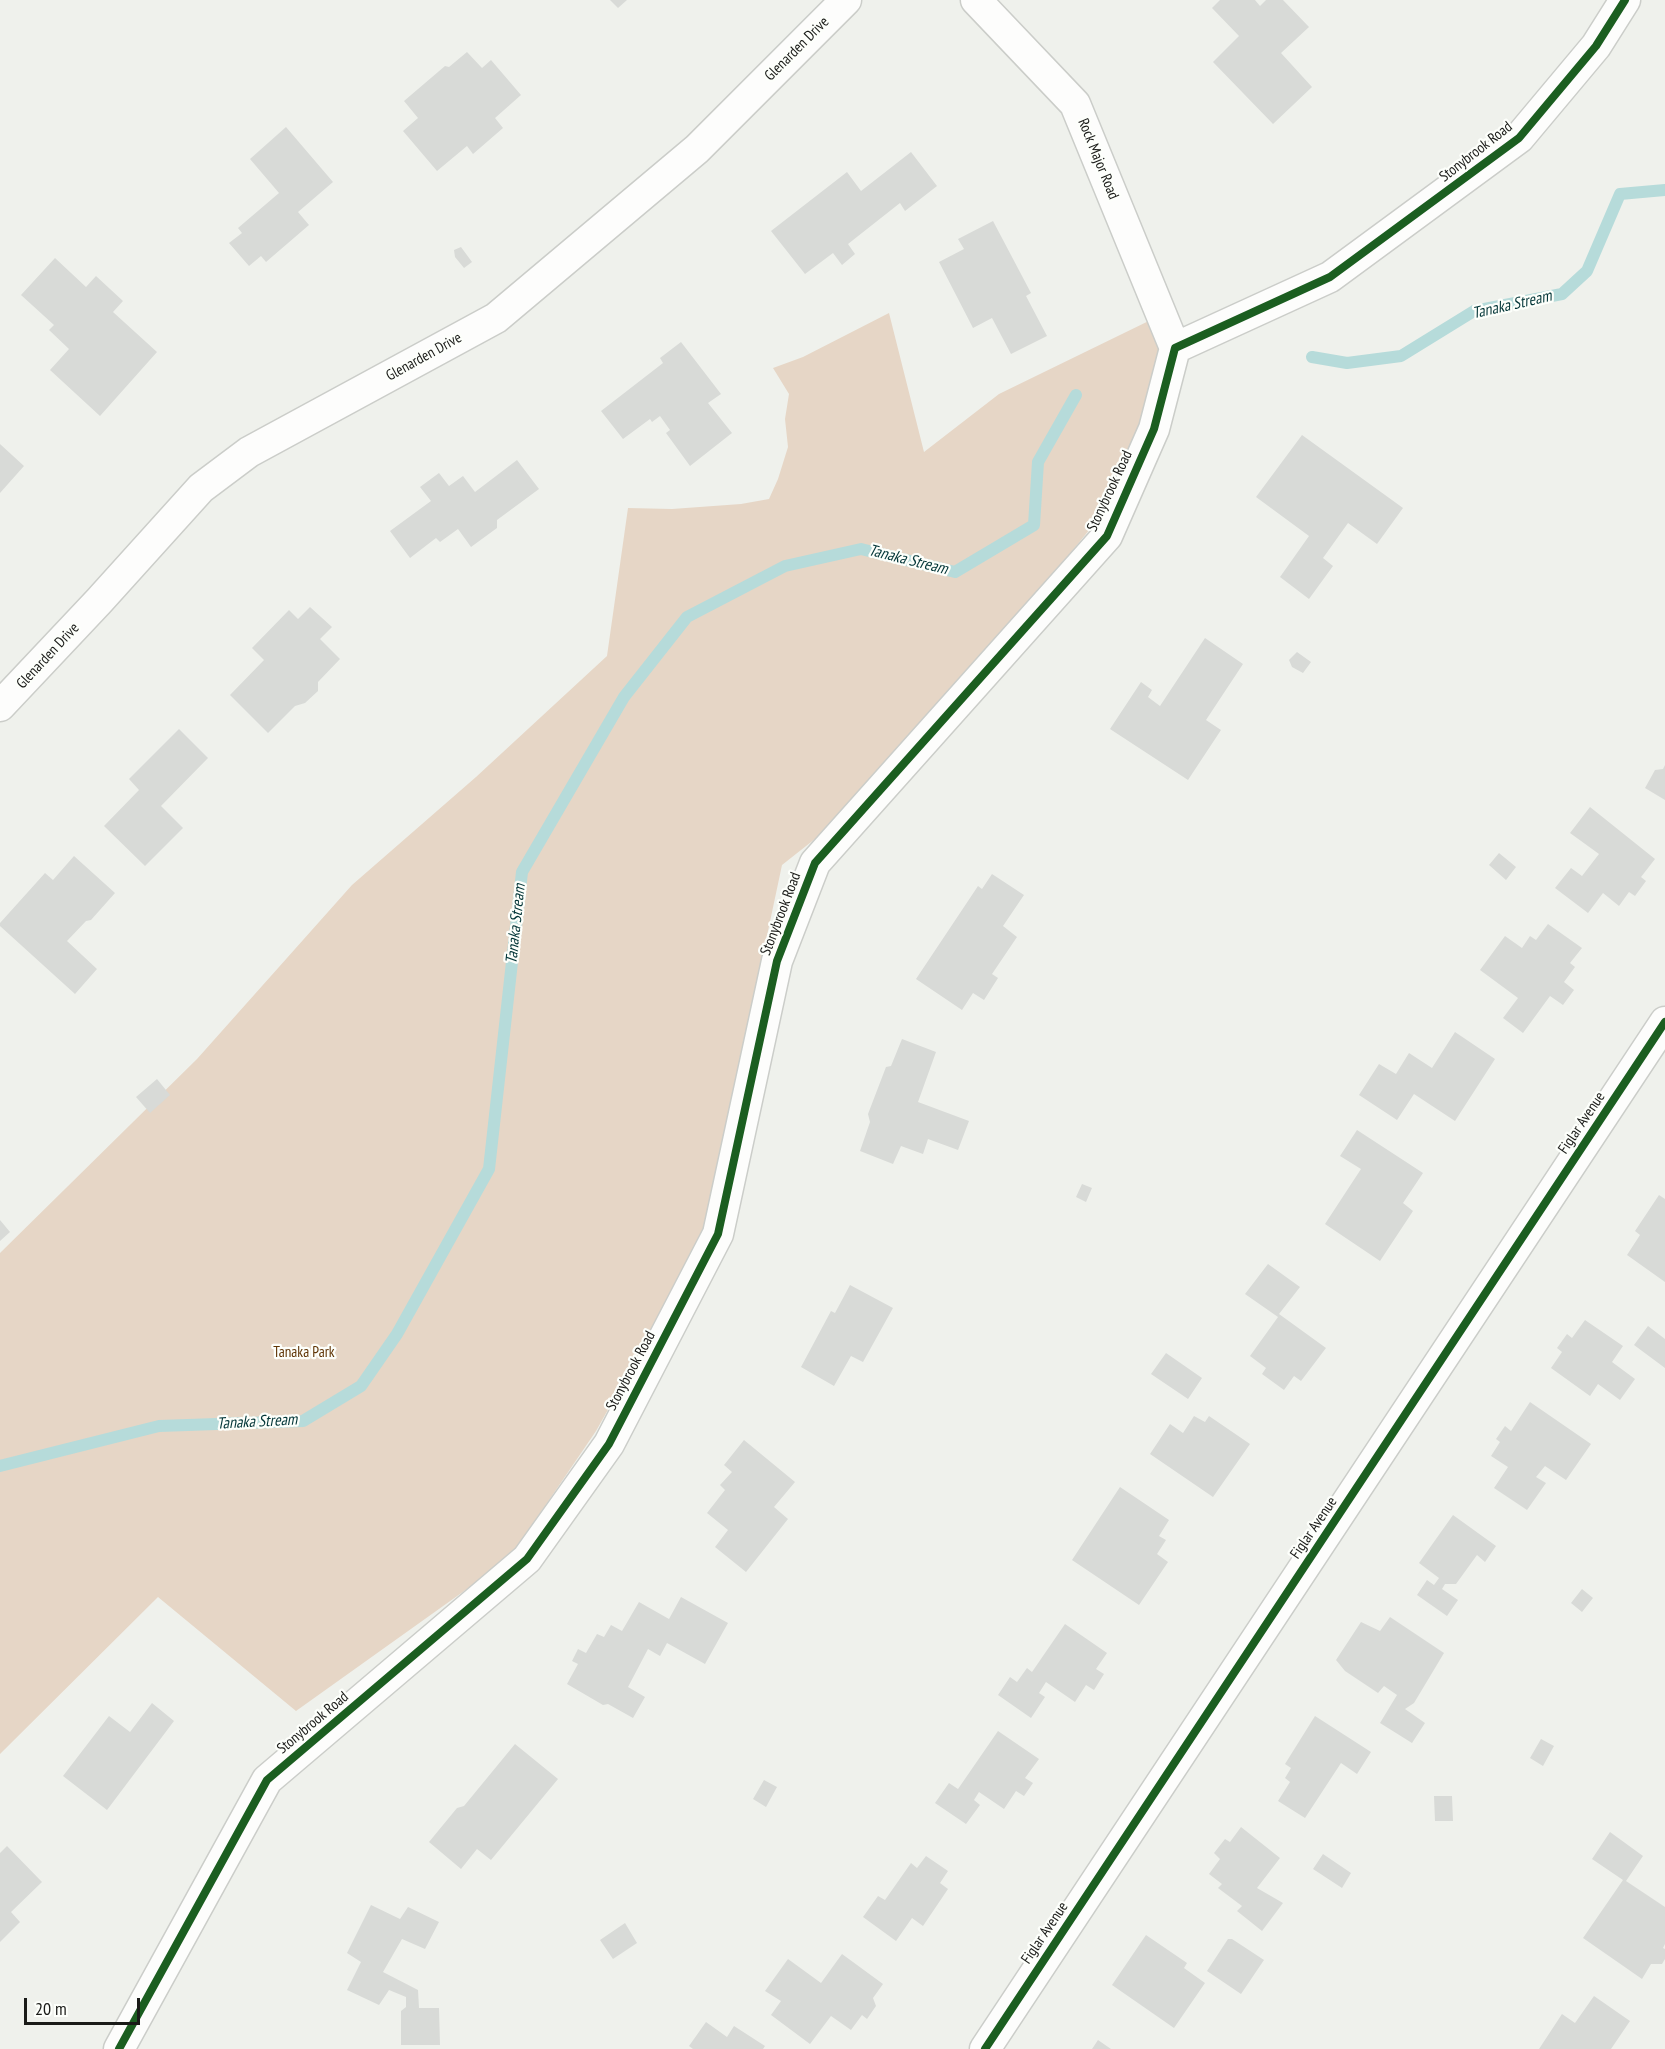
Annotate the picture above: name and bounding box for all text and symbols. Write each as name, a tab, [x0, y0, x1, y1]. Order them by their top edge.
street label: Glenarden Drive	[761, 13, 833, 85]
street label: Rock Major Road	[1074, 116, 1122, 202]
street label: Stonybrook Road	[1436, 118, 1516, 186]
water label: Tanaka Stream	[1471, 287, 1553, 323]
street label: Glenarden Drive	[383, 329, 465, 385]
street label: Stonybrook Road	[1083, 448, 1137, 534]
water label: Tanaka Stream	[867, 541, 949, 579]
street label: Glenarden Drive	[13, 619, 83, 693]
street label: Stonybrook Road	[757, 870, 805, 958]
water label: Tanaka Stream	[502, 883, 530, 965]
street label: Figlar Avenue	[1555, 1089, 1609, 1157]
street label: Stonybrook Road	[603, 1328, 659, 1414]
park label: Tanaka Park	[273, 1344, 335, 1362]
water label: Tanaka Stream	[216, 1410, 298, 1434]
street label: Figlar Avenue	[1287, 1494, 1341, 1562]
street label: Stonybrook Road	[274, 1688, 352, 1758]
street label: Figlar Avenue	[1018, 1899, 1072, 1967]
scale bar	[27, 1986, 142, 2024]
text: 20 m	[35, 1997, 67, 2020]

